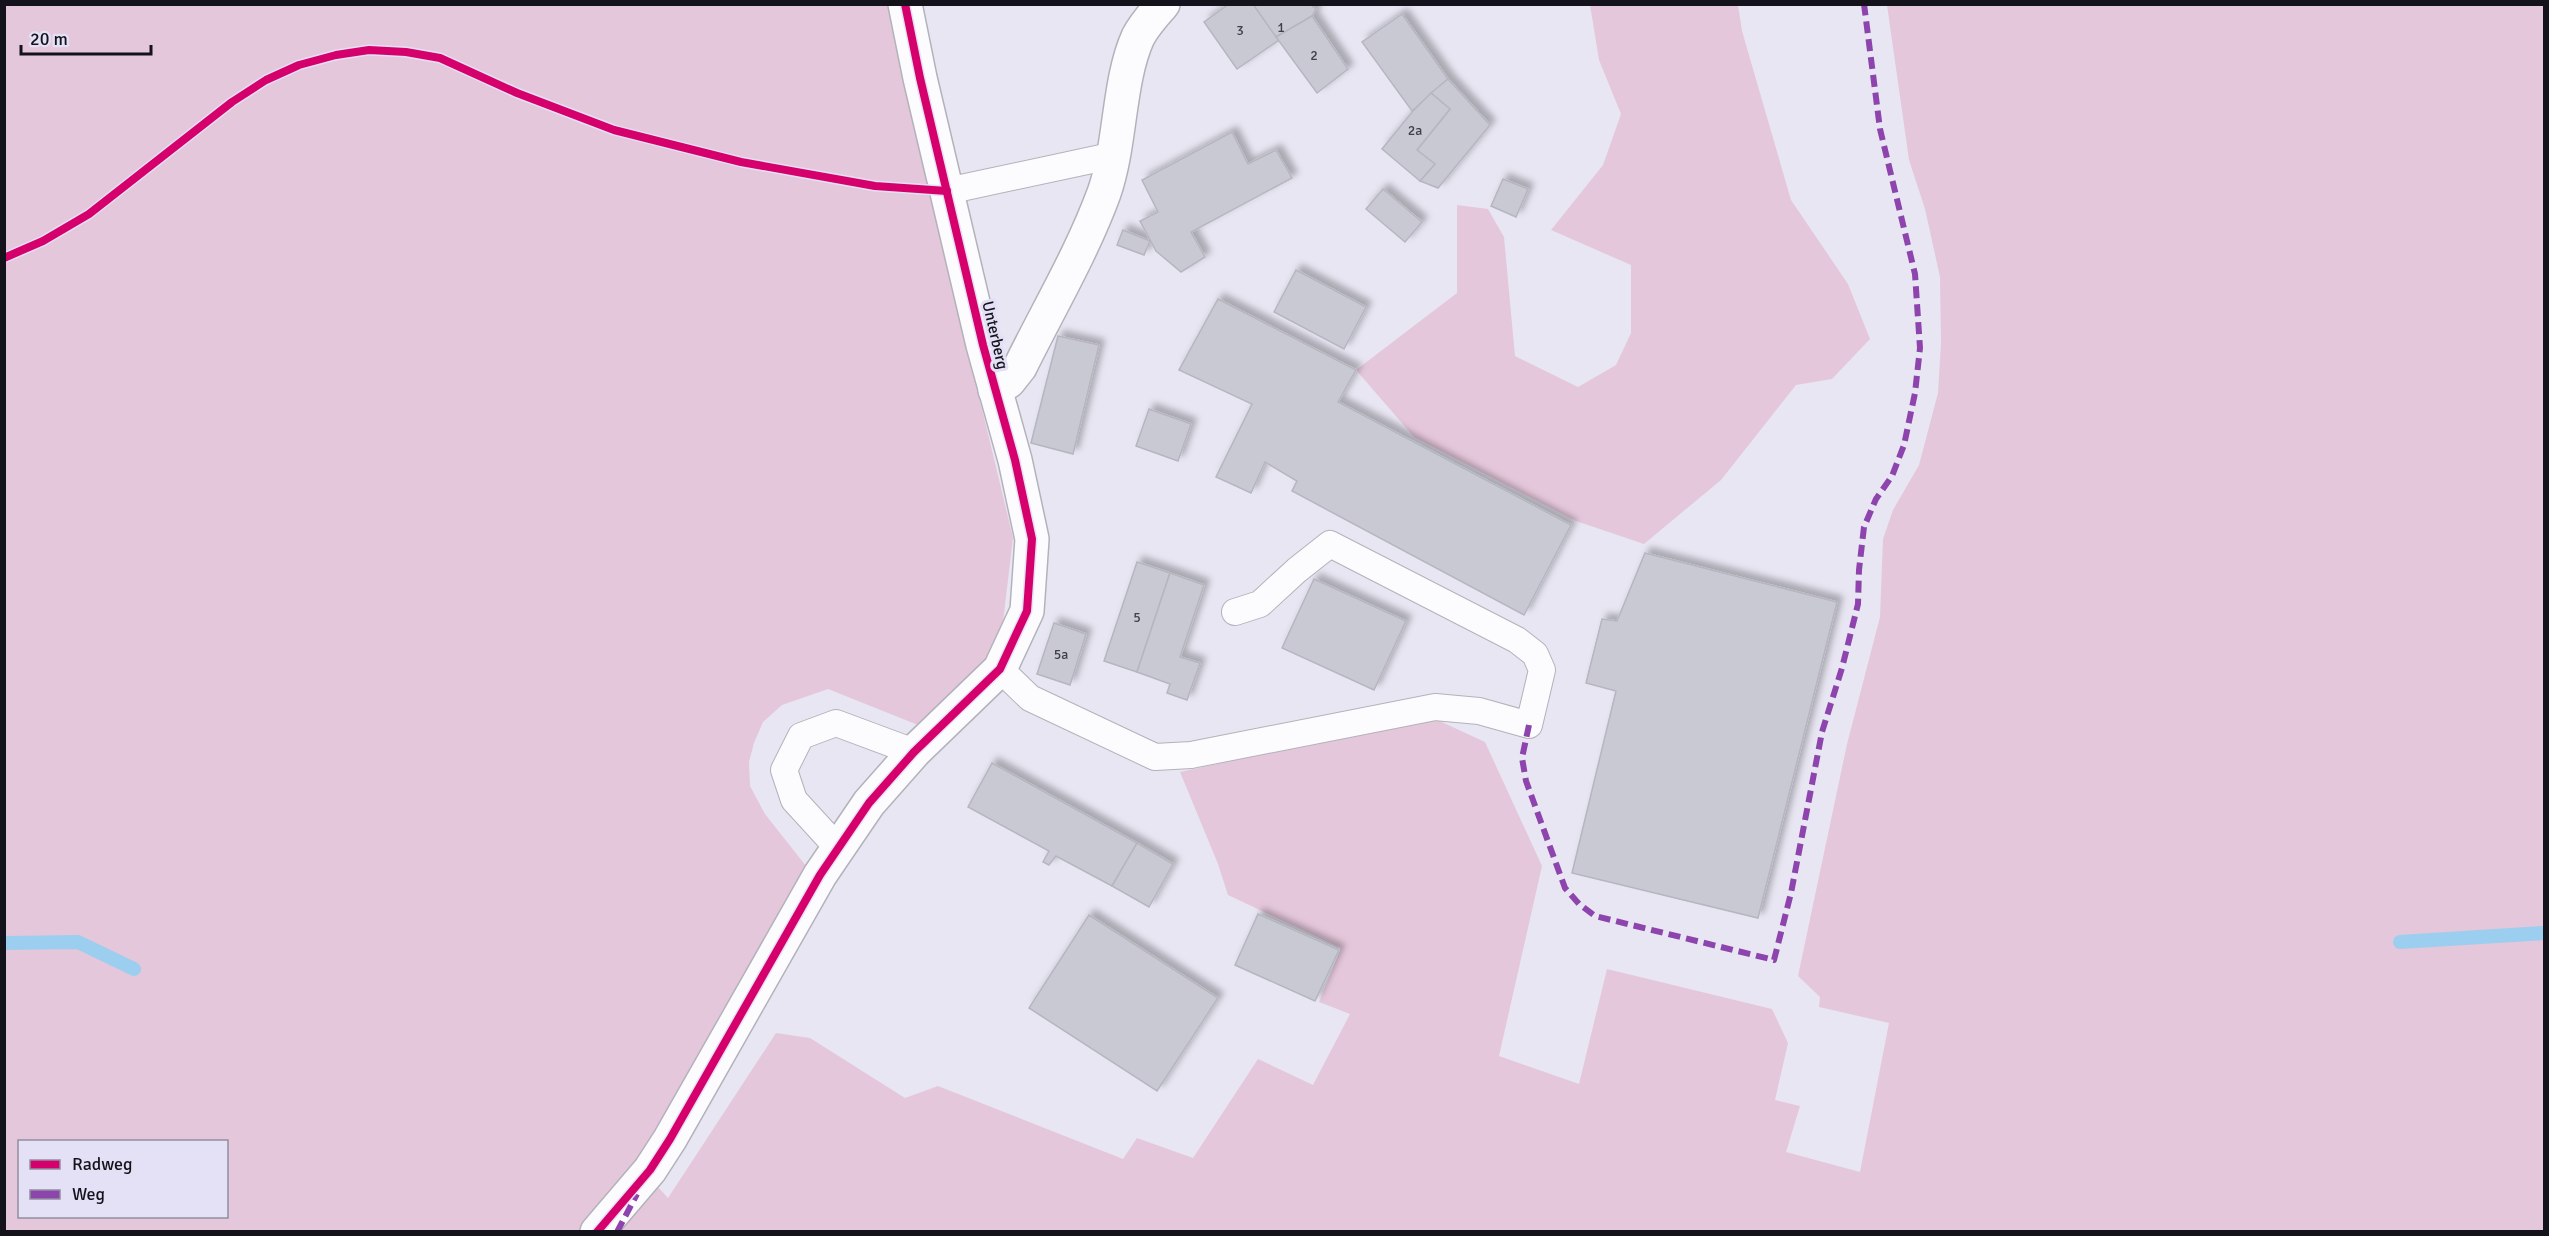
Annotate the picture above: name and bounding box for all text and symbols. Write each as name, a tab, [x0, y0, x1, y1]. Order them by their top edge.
scale bar	[21, 18, 152, 56]
house number: 1	[1277, 19, 1285, 36]
house number: 3	[1236, 22, 1244, 39]
text: 20 m	[30, 28, 68, 50]
house number: 2	[1310, 47, 1318, 64]
house number: 2a	[1408, 122, 1422, 139]
street label: Unterberg	[977, 299, 1013, 371]
house number: 5	[1133, 609, 1141, 626]
house number: 5a	[1054, 646, 1068, 663]
legend	[18, 1140, 228, 1218]
text: Radweg	[72, 1153, 133, 1175]
text: Weg	[72, 1183, 105, 1205]

